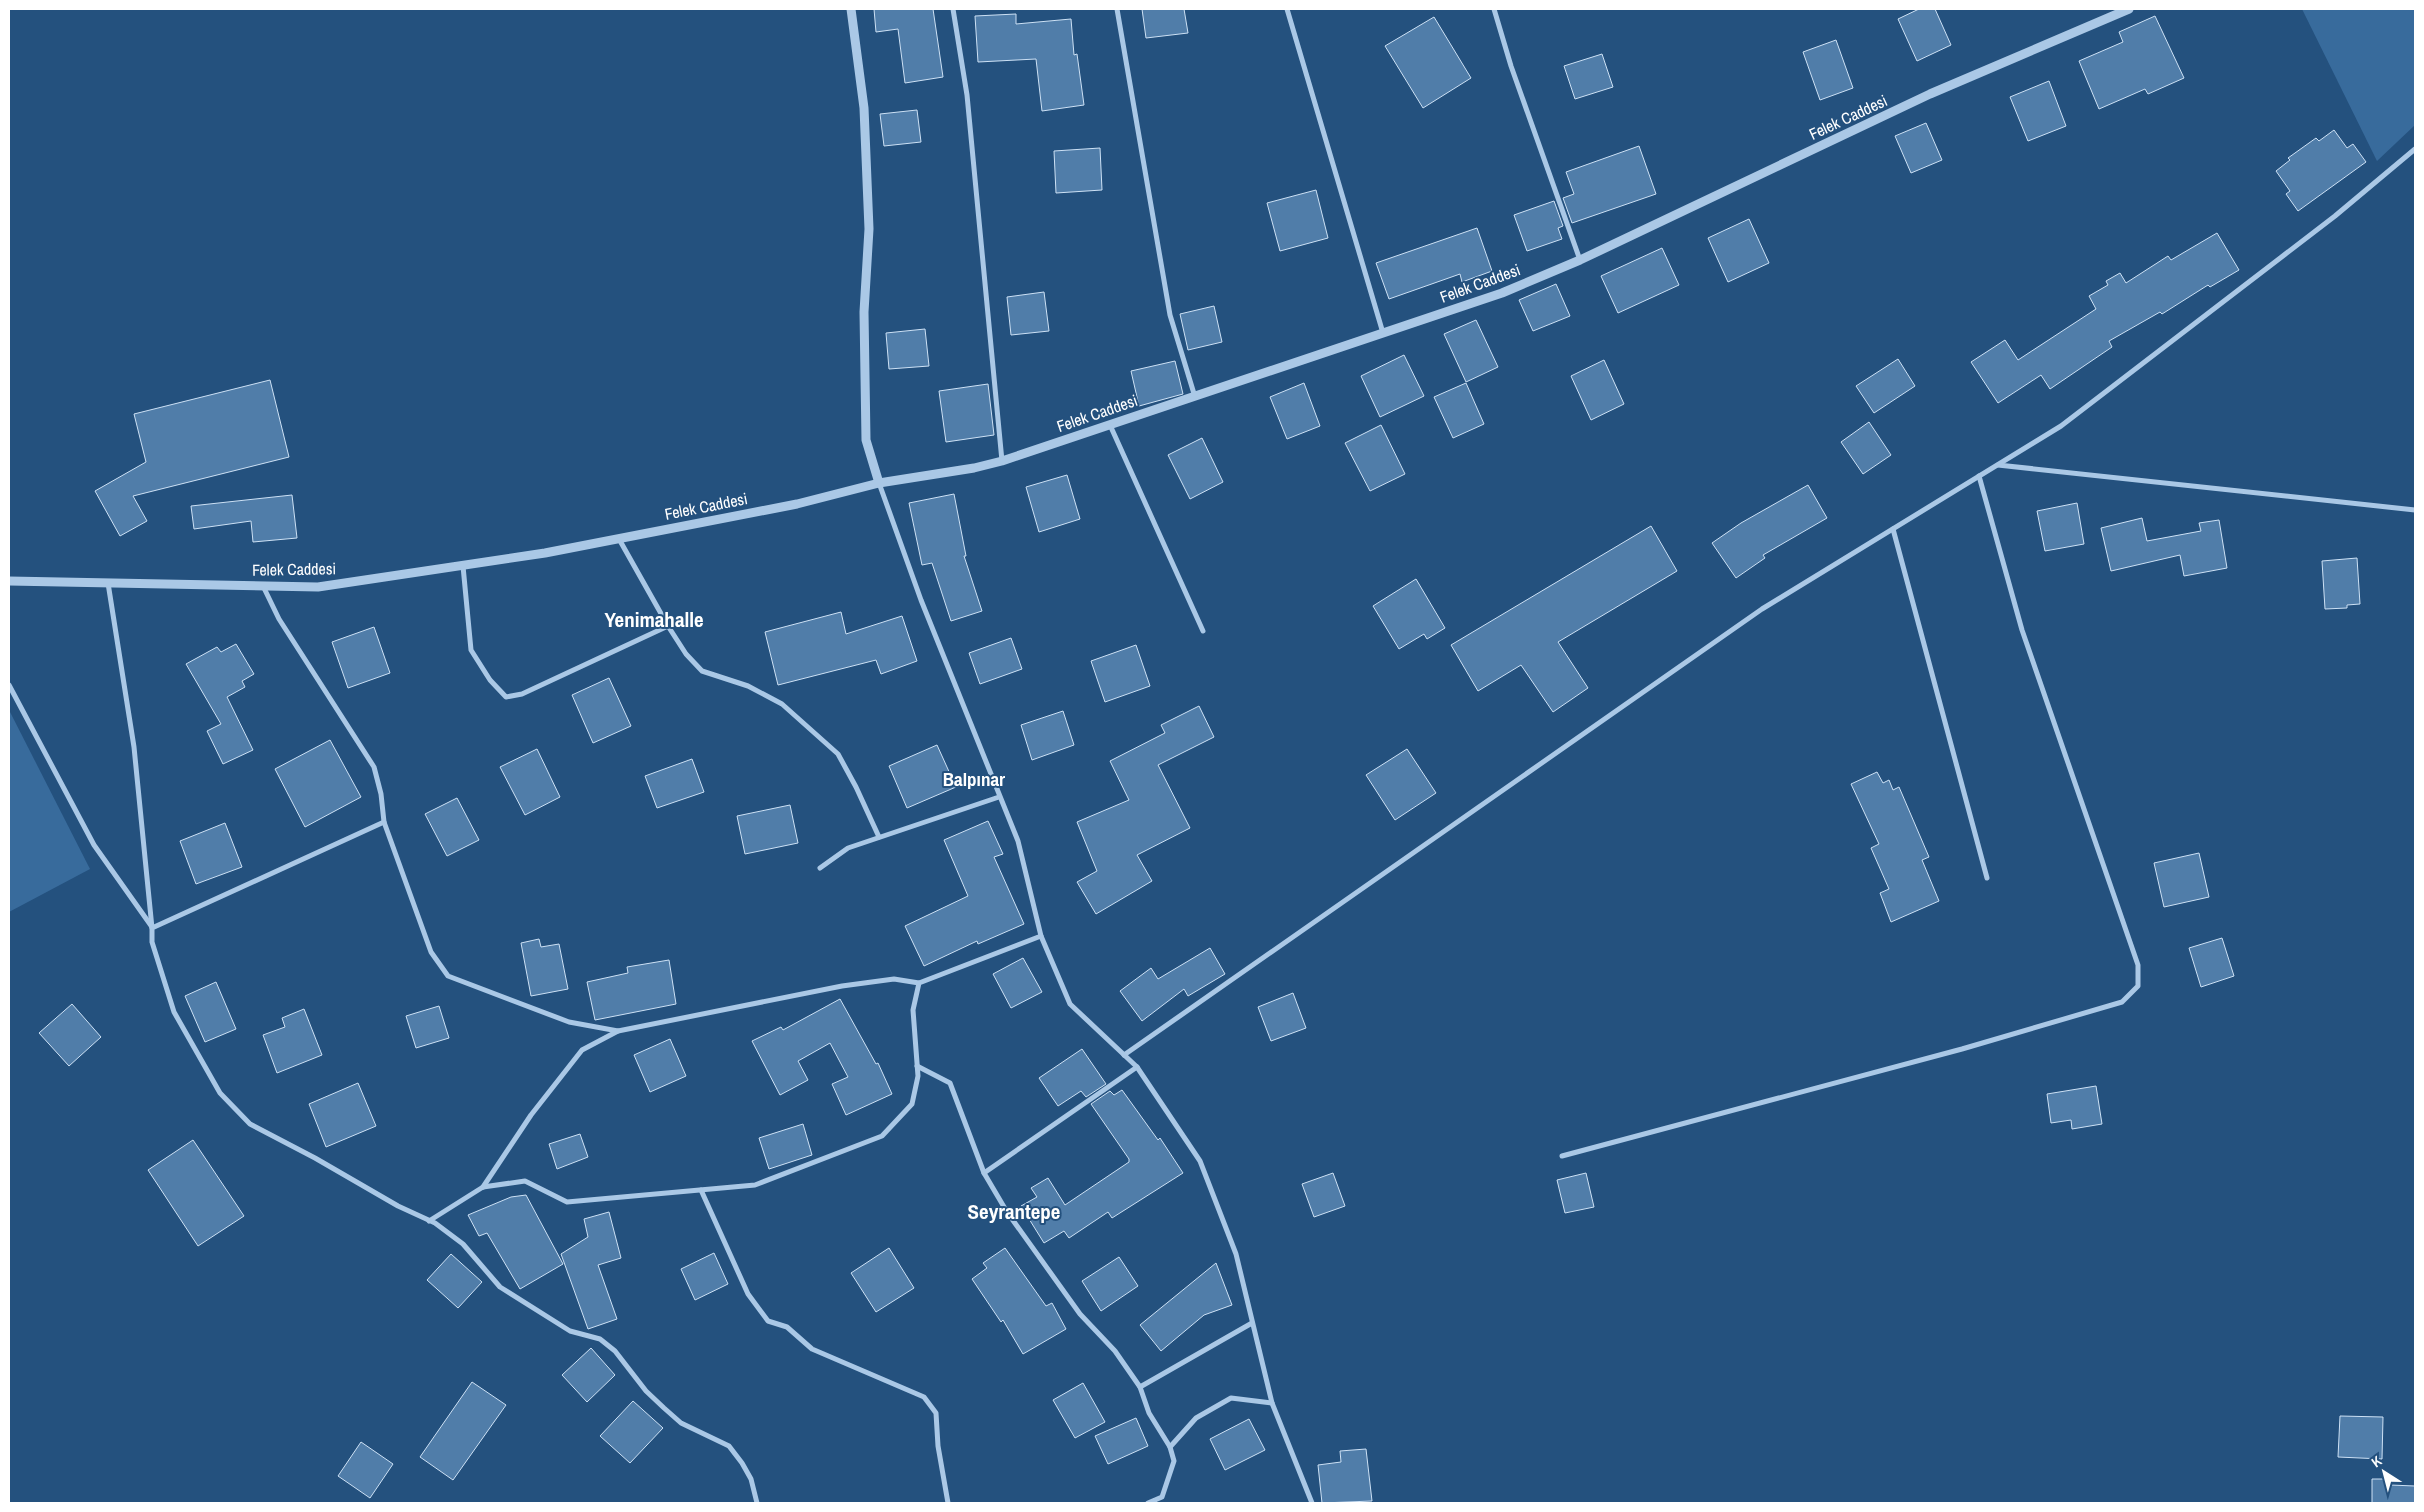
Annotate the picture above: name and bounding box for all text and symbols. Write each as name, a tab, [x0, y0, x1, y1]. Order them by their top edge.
street label: Felek Caddesi	[1805, 89, 1891, 145]
street label: Felek Caddesi	[1437, 258, 1523, 308]
street label: Felek Caddesi	[1054, 389, 1140, 437]
street label: Felek Caddesi	[663, 487, 749, 525]
street label: Felek Caddesi	[252, 557, 336, 581]
district label: Yenimahalle	[604, 605, 704, 634]
district label: Balpınar	[943, 766, 1005, 792]
district label: Seyrantepe	[968, 1197, 1060, 1226]
north arrow	[2359, 1447, 2409, 1497]
text: K	[2368, 1451, 2386, 1471]

